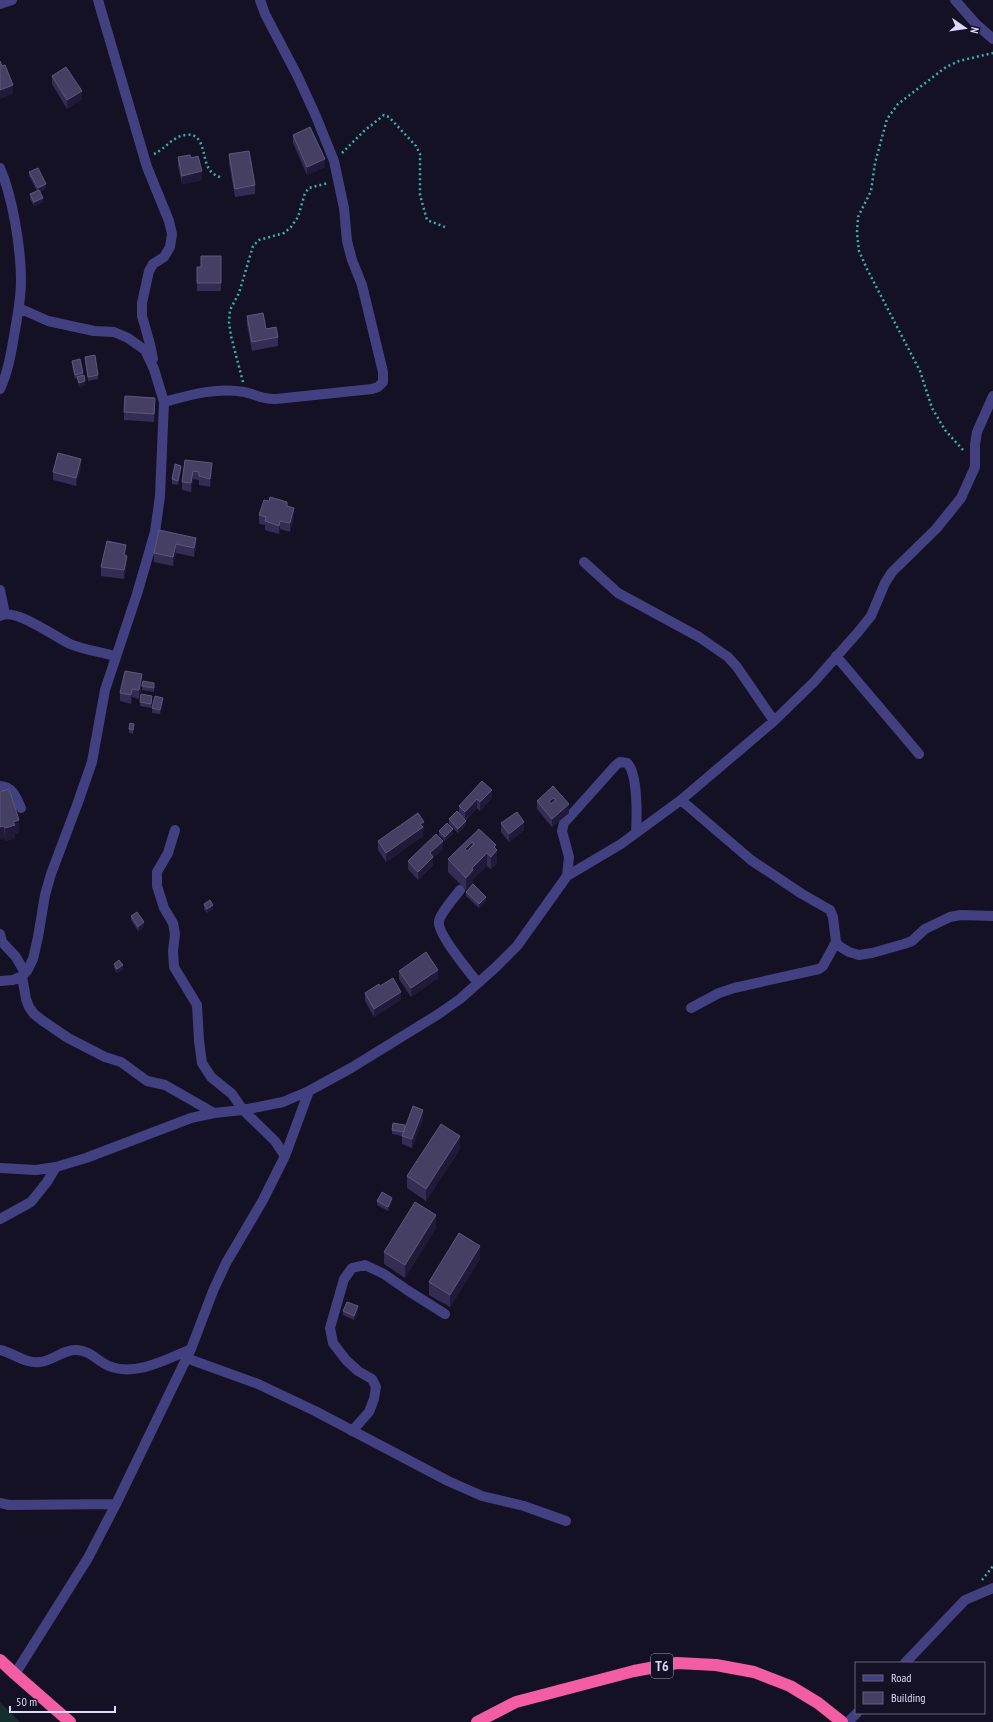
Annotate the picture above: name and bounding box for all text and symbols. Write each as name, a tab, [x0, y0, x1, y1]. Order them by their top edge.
north arrow	[945, 8, 985, 48]
text: N	[967, 26, 982, 35]
road number: T6	[651, 1654, 673, 1678]
legend	[855, 1662, 985, 1714]
text: Road	[891, 1670, 911, 1685]
scale bar	[10, 1688, 115, 1714]
text: Building	[891, 1690, 926, 1705]
text: 50 m	[16, 1694, 37, 1709]

